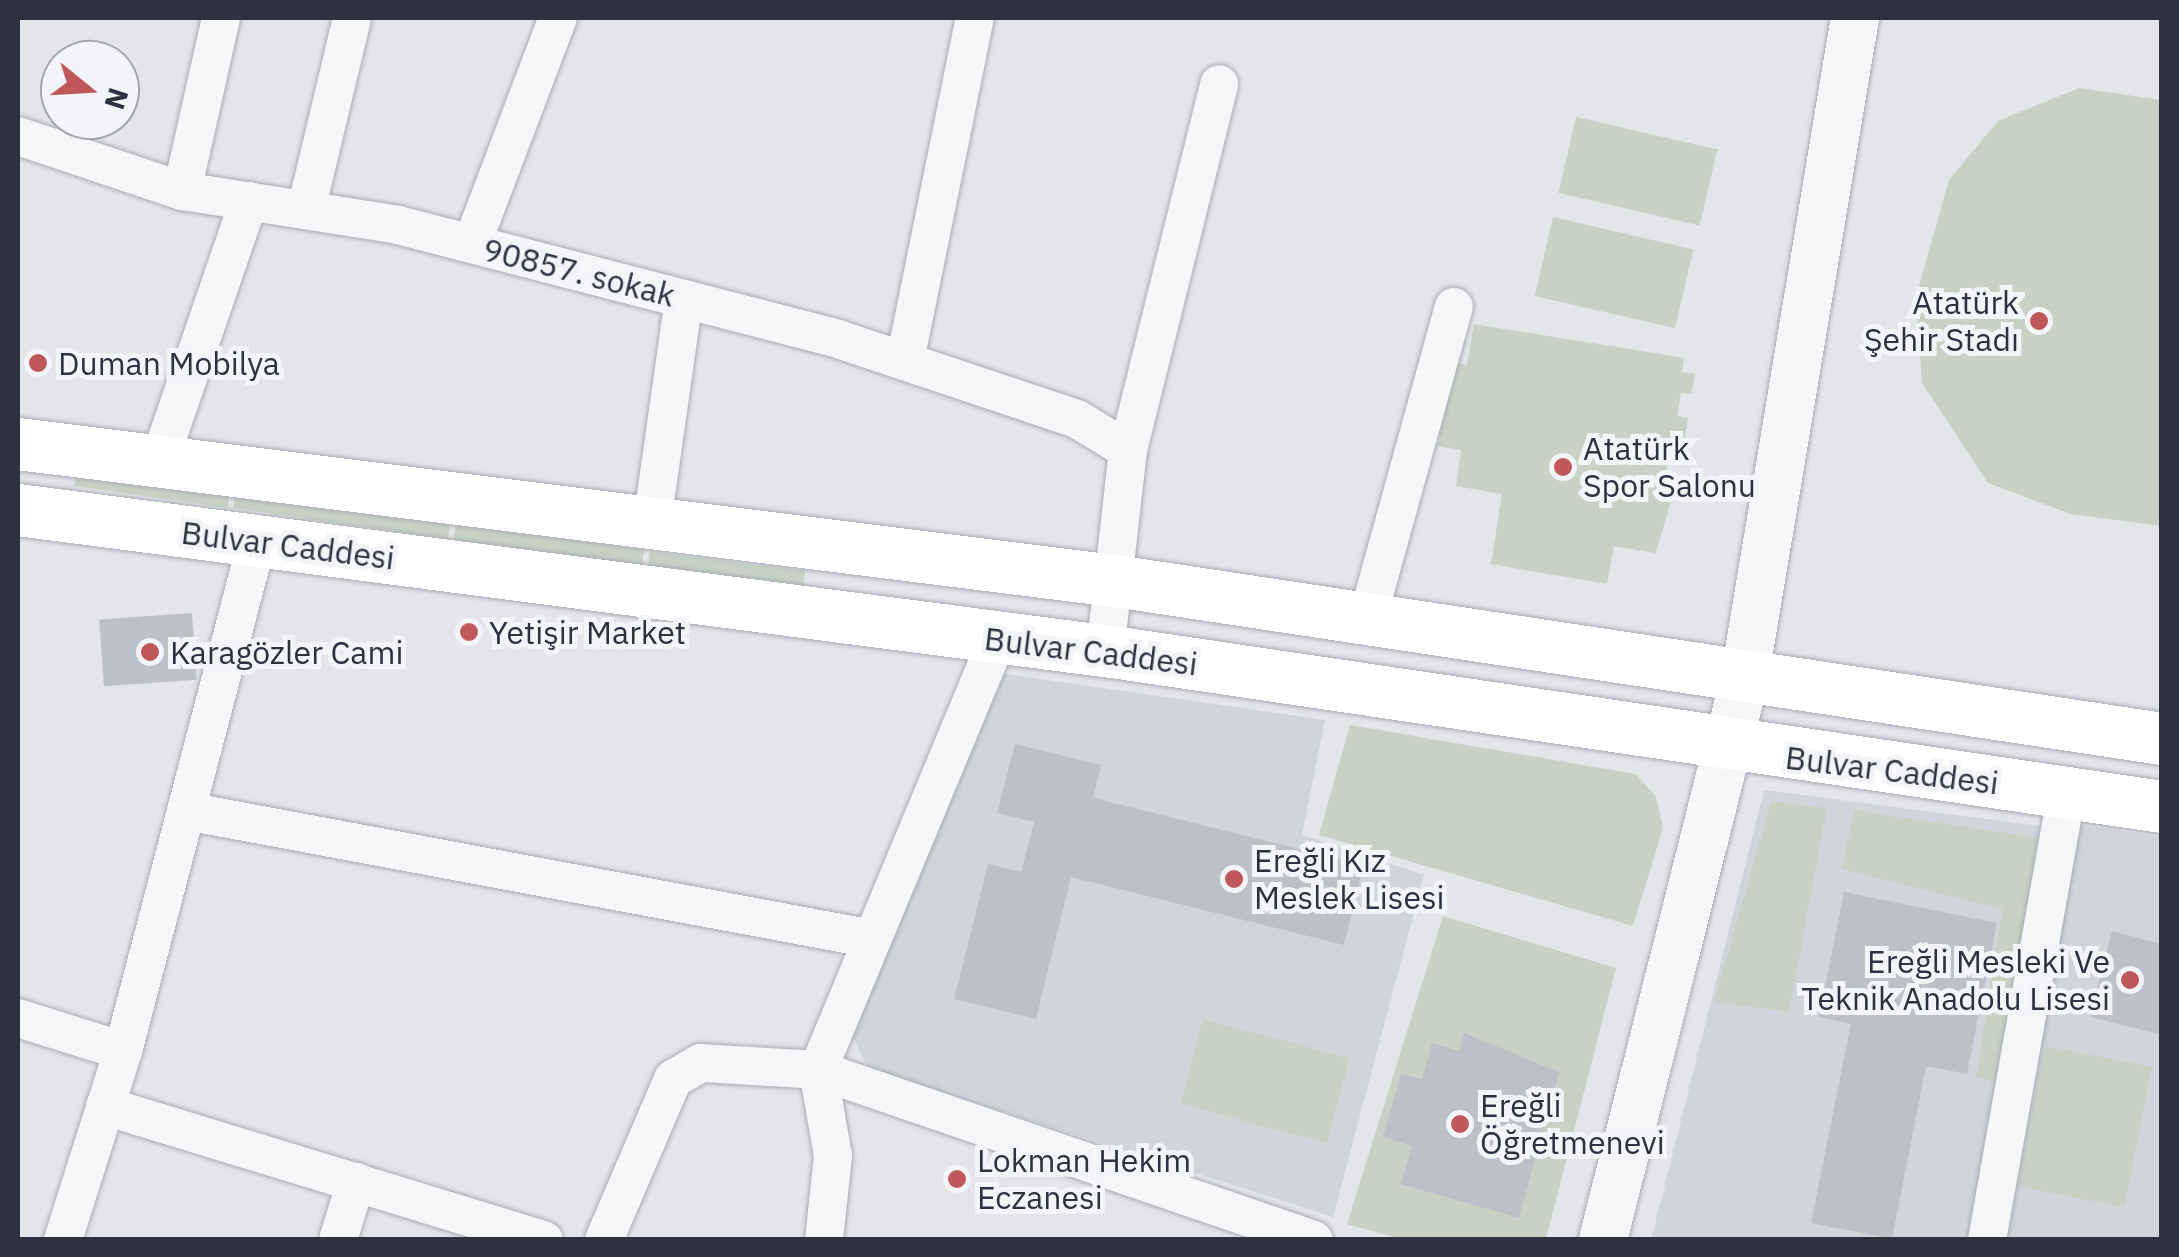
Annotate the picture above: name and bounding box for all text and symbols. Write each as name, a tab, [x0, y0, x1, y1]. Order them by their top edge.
north arrow	[40, 40, 140, 140]
text: N	[96, 83, 138, 114]
street label: 90857. sokak	[479, 230, 679, 314]
place label: Atatürk Şehir Stadı	[1864, 284, 2019, 359]
marker: Atatürk Şehir Stadı	[2028, 310, 2050, 332]
place label: Duman Mobilya	[58, 344, 280, 382]
marker: Duman Mobilya	[27, 352, 49, 374]
place label: Atatürk Spor Salonu	[1583, 430, 1756, 505]
marker: Atatürk Spor Salonu	[1552, 456, 1574, 478]
street label: Bulvar Caddesi	[179, 513, 397, 577]
place label: Yetişir Market	[489, 613, 686, 651]
street label: Bulvar Caddesi	[982, 619, 1200, 683]
marker: Yetişir Market	[458, 621, 480, 643]
place label: Karagözler Cami	[170, 633, 403, 671]
marker: Karagözler Cami	[139, 641, 161, 663]
street label: Bulvar Caddesi	[1783, 738, 2001, 802]
place label: Ereğli Kız Meslek Lisesi	[1254, 842, 1445, 917]
marker: Ereğli Kız Meslek Lisesi	[1223, 868, 1245, 890]
place label: Ereğli Mesleki Ve Teknik Anadolu Lisesi	[1801, 943, 2110, 1018]
marker: Ereğli Mesleki Ve Teknik Anadolu Lisesi	[2119, 969, 2141, 991]
place label: Ereğli Öğretmenevi	[1480, 1087, 1665, 1162]
marker: Ereğli Öğretmenevi	[1449, 1113, 1471, 1135]
place label: Lokman Hekim Eczanesi	[977, 1142, 1191, 1217]
marker: Lokman Hekim Eczanesi	[946, 1168, 968, 1190]

